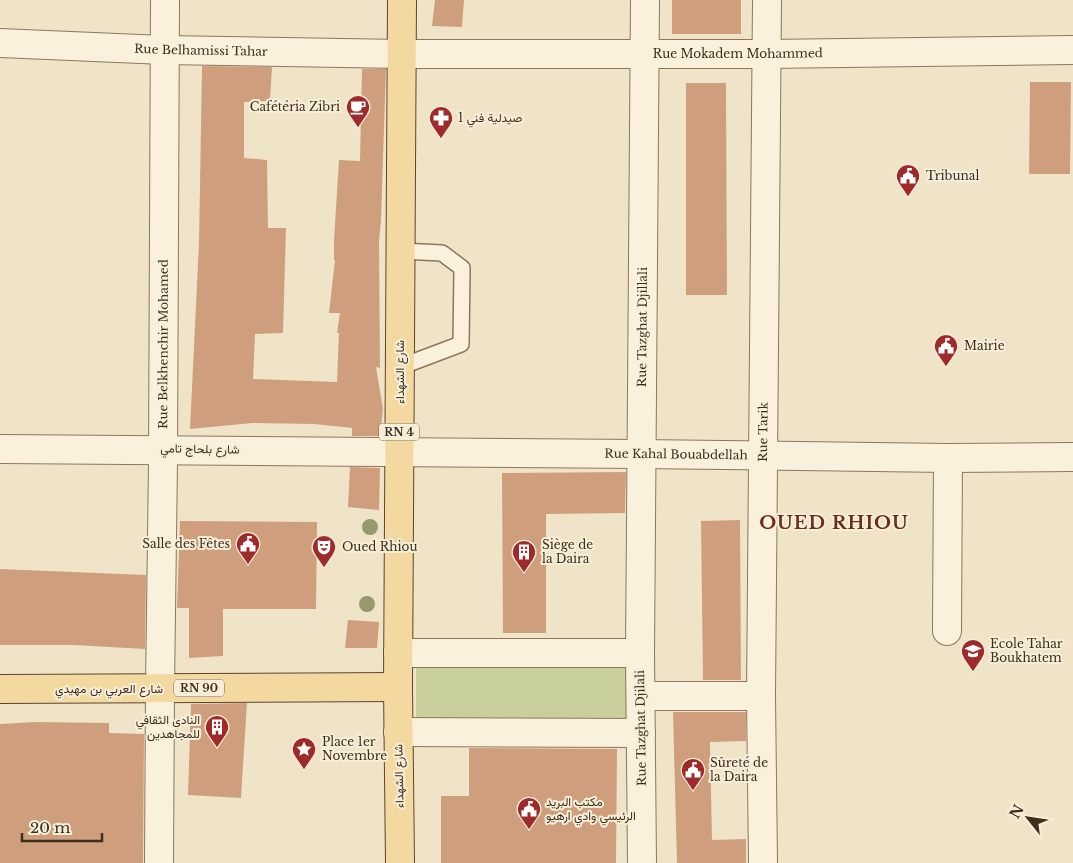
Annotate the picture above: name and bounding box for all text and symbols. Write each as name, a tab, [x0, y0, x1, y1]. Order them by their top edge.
street label: Rue Belhamissi Tahar	[134, 41, 268, 59]
street label: Rue Mokadem Mohammed	[653, 45, 823, 61]
cafe icon: Cafétéria Zibri	[345, 94, 371, 128]
place label: Cafétéria Zibri	[250, 99, 340, 114]
pharmacy icon: صيدلية فني 1	[428, 105, 454, 139]
place label: صيدلية فني 1	[458, 110, 522, 128]
public building icon: Tribunal	[895, 163, 921, 197]
place label: Tribunal	[926, 168, 979, 183]
street label: Rue Belkhenchir Mohamed	[155, 259, 171, 429]
street label: Rue Tazghat Djillali	[634, 267, 650, 387]
public building icon: Mairie	[933, 333, 959, 367]
place label: Mairie	[964, 338, 1005, 353]
street label: شارع الشهداء	[392, 340, 409, 404]
street label: Rue Tarik	[755, 401, 771, 462]
road number: RN 4	[379, 424, 419, 441]
street label: شارع بلحاج تامي	[160, 440, 240, 460]
street label: Rue Kahal Bouabdellah	[604, 446, 748, 462]
district label: OUED RHIOU	[759, 512, 909, 534]
public building icon: Salle des Fêtes	[235, 531, 261, 565]
theatre icon: Oued Rhiou	[311, 534, 337, 568]
place label: Salle des Fêtes	[142, 536, 230, 551]
place label: Siège de la Daira	[542, 537, 593, 566]
place label: Oued Rhiou	[342, 539, 418, 554]
building icon: Siège de la Daira	[511, 539, 537, 573]
place label: Ecole Tahar Boukhatem	[990, 636, 1063, 665]
school or university icon: Ecole Tahar Boukhatem	[960, 638, 986, 672]
street label: Rue Tazghat Djilali	[632, 670, 649, 786]
road number: RN 90	[174, 680, 224, 696]
street label: شارع العربي بن مهيدي	[55, 681, 163, 699]
place label: النادي الثقافي للمجاهدين	[136, 712, 200, 742]
building icon: النادي الثقافي للمجاهدين	[204, 714, 230, 748]
place label: Place 1er Novembre	[322, 734, 387, 763]
place icon: Place 1er Novembre	[291, 736, 317, 770]
street label: شارع الشهداء	[390, 744, 409, 808]
place label: Sûreté de la Daira	[710, 755, 768, 784]
public building icon: Sûreté de la Daira	[680, 757, 706, 791]
north arrow	[1003, 793, 1053, 843]
place label: مكتب البريد الرئيسي وادي ارهيو	[546, 794, 636, 826]
public building icon: مكتب البريد الرئيسي وادي ارهيو	[516, 796, 542, 830]
text: N	[1006, 801, 1028, 822]
scale bar	[22, 810, 102, 842]
text: 20 m	[30, 818, 70, 837]

